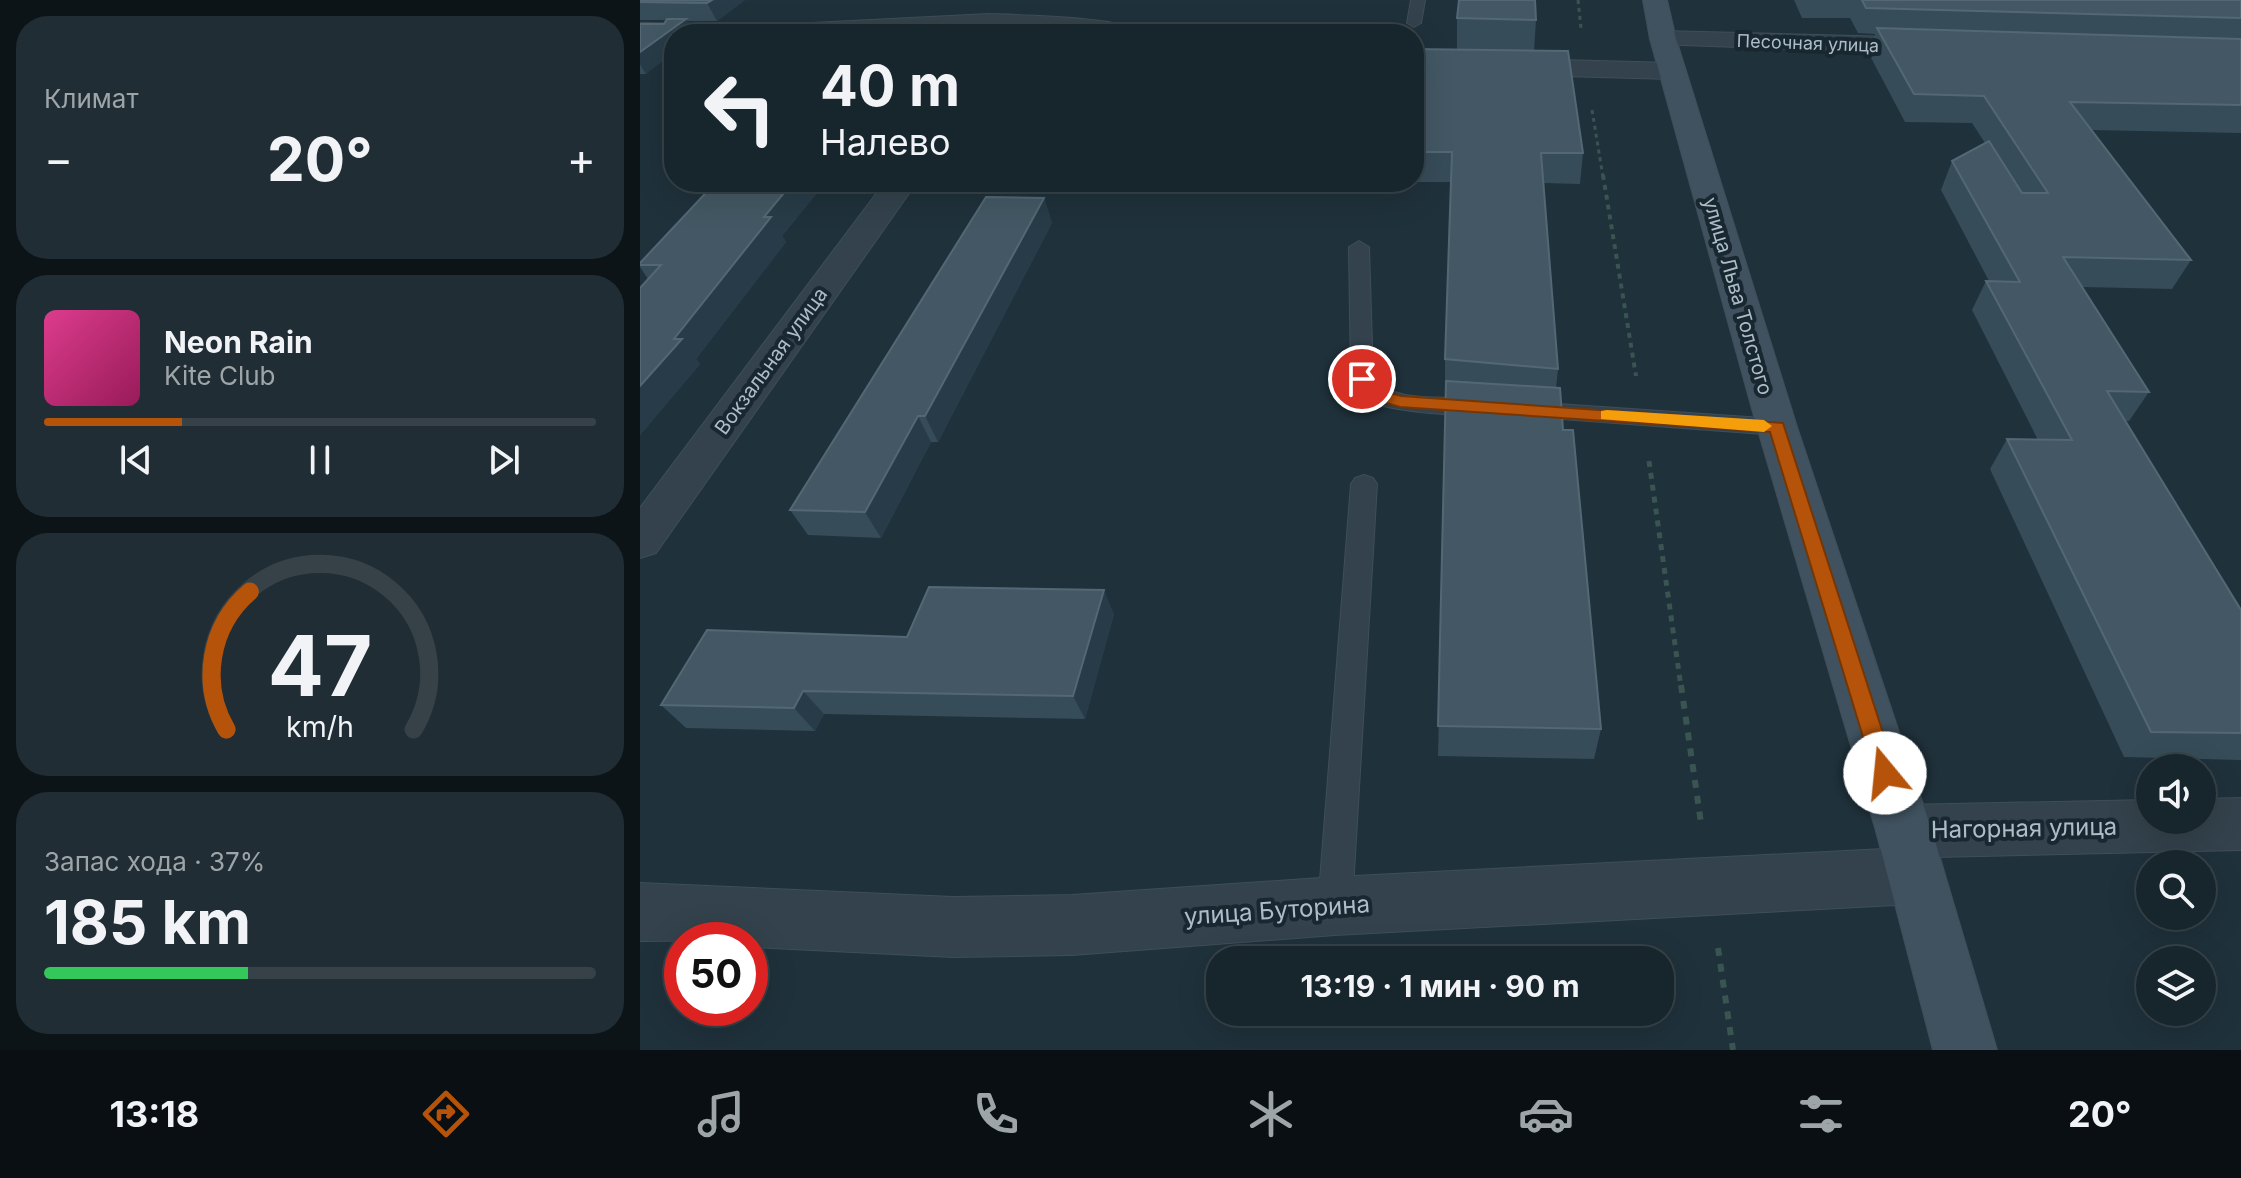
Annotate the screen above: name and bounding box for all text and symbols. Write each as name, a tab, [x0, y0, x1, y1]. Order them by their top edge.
street label: Песочная улица	[1736, 30, 1880, 56]
text: 40 m	[820, 52, 960, 120]
icon: left	[688, 56, 792, 160]
text: Климат	[44, 83, 139, 114]
text: Налево	[820, 120, 951, 164]
text: 20°	[267, 123, 373, 195]
text: −	[44, 132, 73, 186]
text: +	[567, 132, 596, 186]
street label: улица Льва Толстого	[1698, 194, 1778, 398]
street label: Вокзальная улица	[710, 283, 832, 439]
text: Neon Rain	[164, 324, 313, 360]
pin	[1328, 345, 1396, 413]
icon: arrive	[1340, 357, 1384, 401]
text: Kite Club	[164, 360, 275, 391]
icon: previous	[114, 438, 158, 482]
icon: pause	[298, 438, 342, 482]
icon: next	[482, 438, 526, 482]
text: 47	[268, 615, 372, 716]
text: km/h	[286, 709, 354, 744]
position arrow	[1843, 731, 1927, 815]
map controls	[2136, 754, 2216, 1026]
button: sound	[2136, 754, 2216, 834]
street label: Нагорная улица	[1931, 812, 2117, 844]
text: Запас хода · 37%	[44, 846, 265, 877]
button: search	[2136, 850, 2216, 930]
text: 185 km	[44, 886, 251, 958]
street label: улица Буторина	[1183, 889, 1371, 931]
speed limit sign: 50	[664, 922, 768, 1026]
button: layers	[2136, 946, 2216, 1026]
text: 13:19 · 1 мин · 90 m	[1300, 968, 1580, 1004]
icon: directions	[418, 1086, 474, 1142]
icon: music	[693, 1086, 749, 1142]
icon: phone	[968, 1086, 1024, 1142]
icon: climate	[1243, 1086, 1299, 1142]
icon: car	[1518, 1086, 1574, 1142]
icon: filters	[1793, 1086, 1849, 1142]
text: 13:18	[109, 1092, 199, 1136]
text: 20°	[2068, 1092, 2132, 1136]

